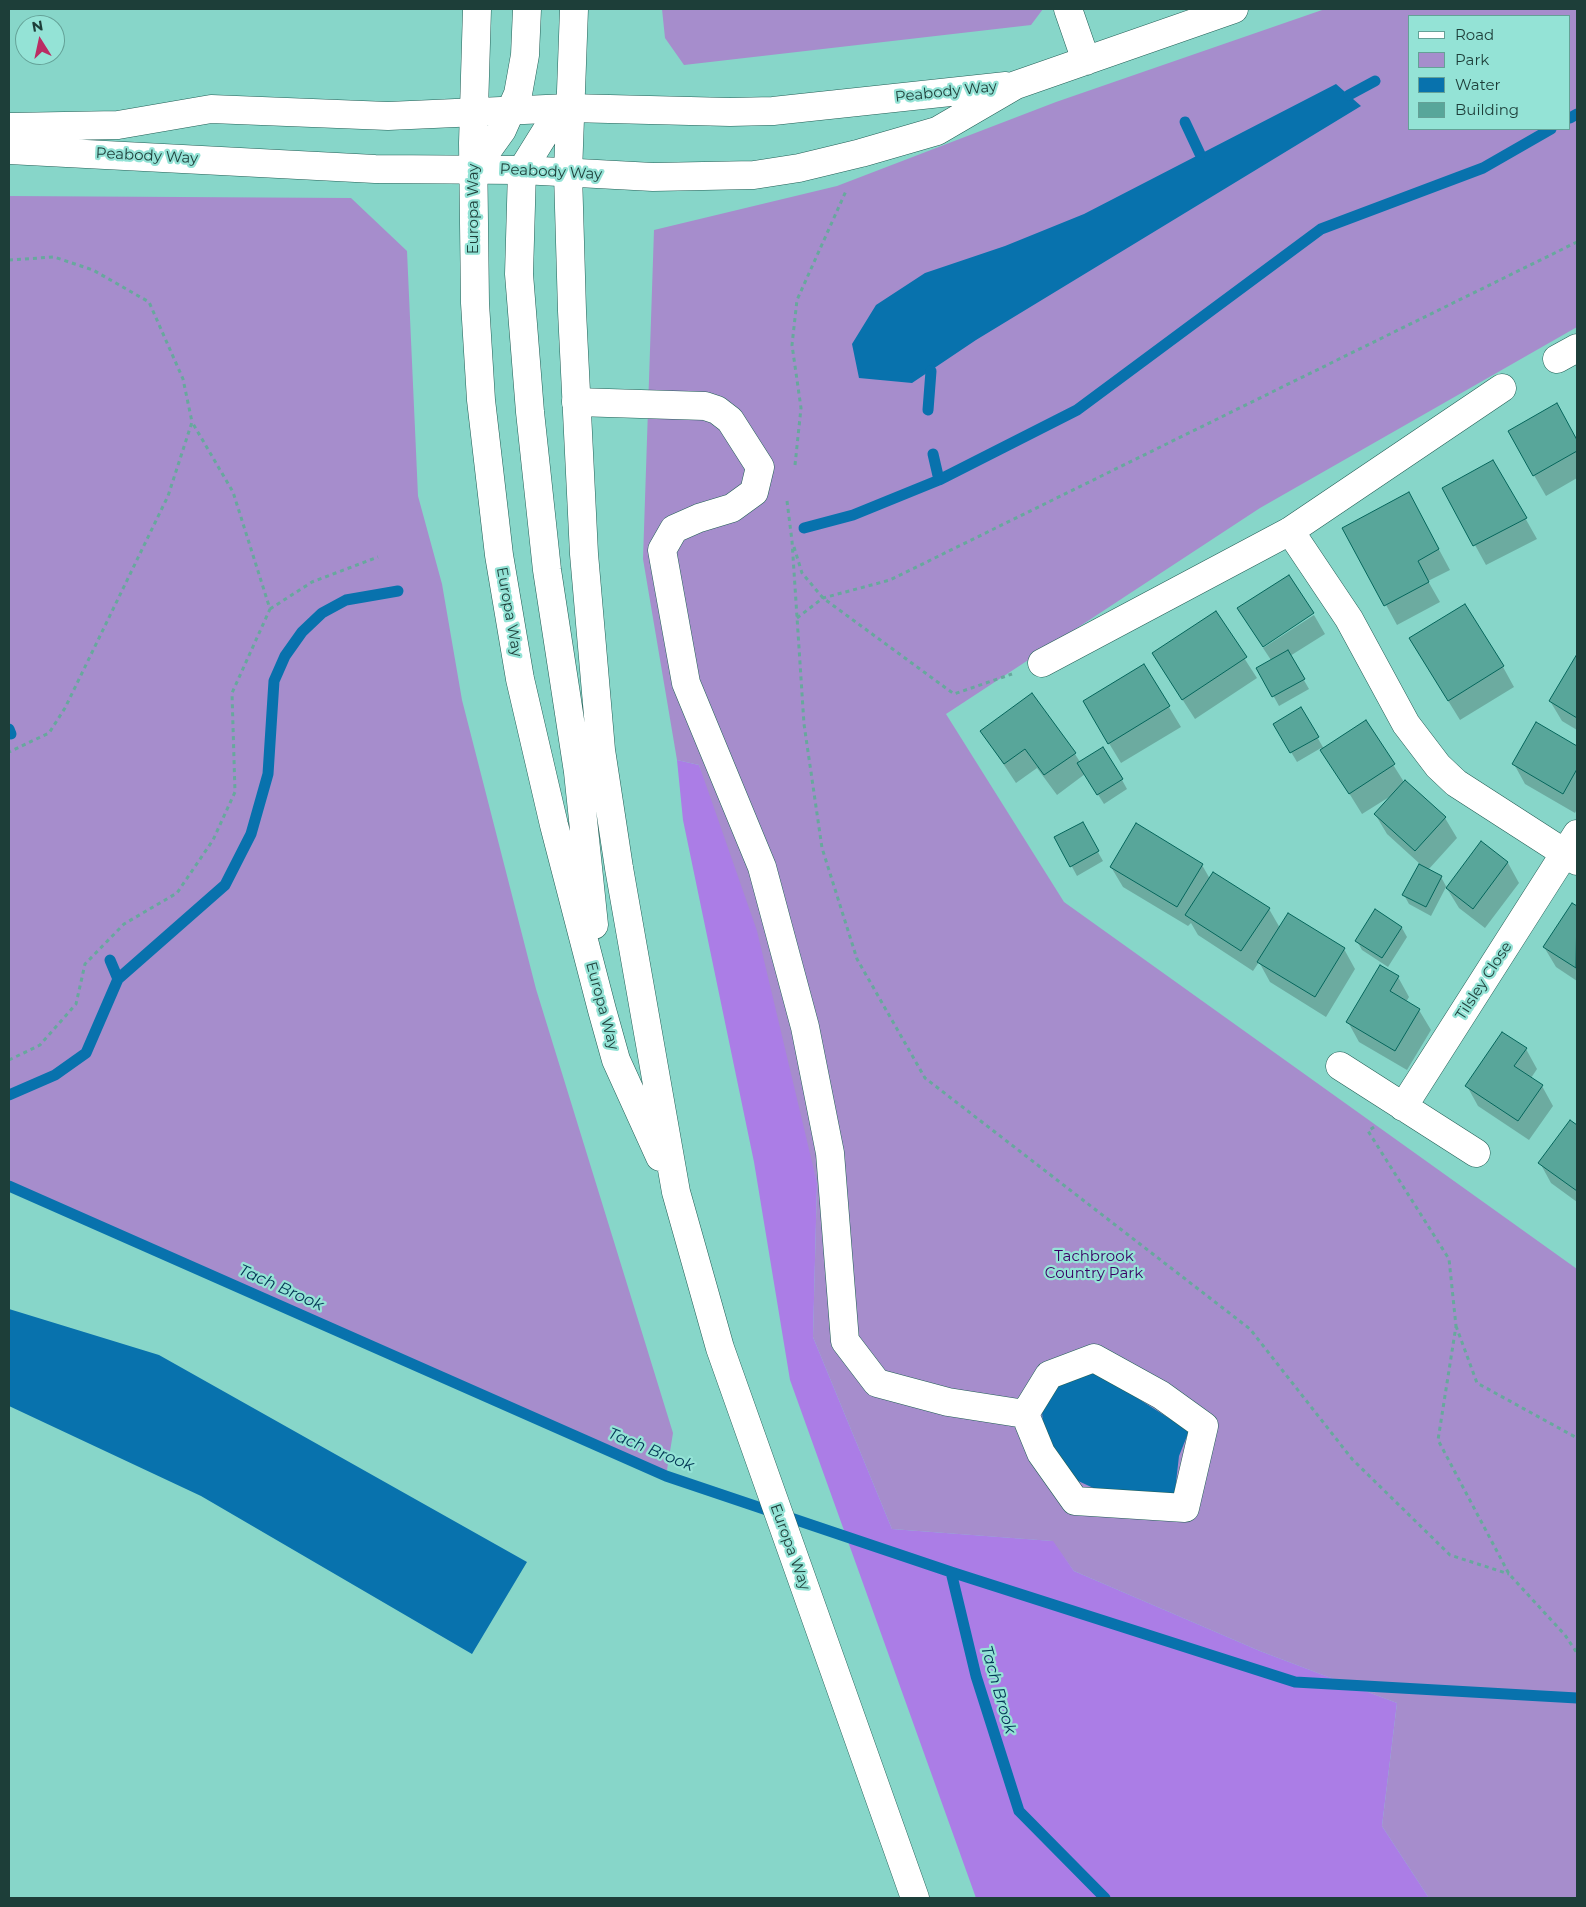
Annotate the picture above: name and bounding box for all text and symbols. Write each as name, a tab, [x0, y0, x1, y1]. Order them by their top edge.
north arrow	[15, 15, 65, 65]
legend	[1408, 15, 1571, 130]
text: N	[30, 16, 45, 36]
text: Road	[1455, 25, 1494, 44]
text: Park	[1455, 50, 1489, 69]
text: Water	[1455, 75, 1501, 94]
street label: Peabody Way	[894, 78, 998, 106]
text: Building	[1455, 100, 1519, 119]
street label: Peabody Way	[95, 144, 199, 168]
street label: Peabody Way	[499, 160, 603, 184]
street label: Europa Way	[465, 164, 483, 254]
street label: Europa Way	[492, 566, 526, 658]
street label: Tilsley Close	[1452, 939, 1516, 1023]
street label: Europa Way	[582, 960, 622, 1052]
park label: Tachbrook Country Park	[1045, 1248, 1143, 1283]
water label: Tach Brook	[236, 1261, 326, 1315]
water label: Tach Brook	[605, 1424, 697, 1476]
street label: Europa Way	[766, 1501, 814, 1593]
water label: Tach Brook	[976, 1644, 1020, 1736]

